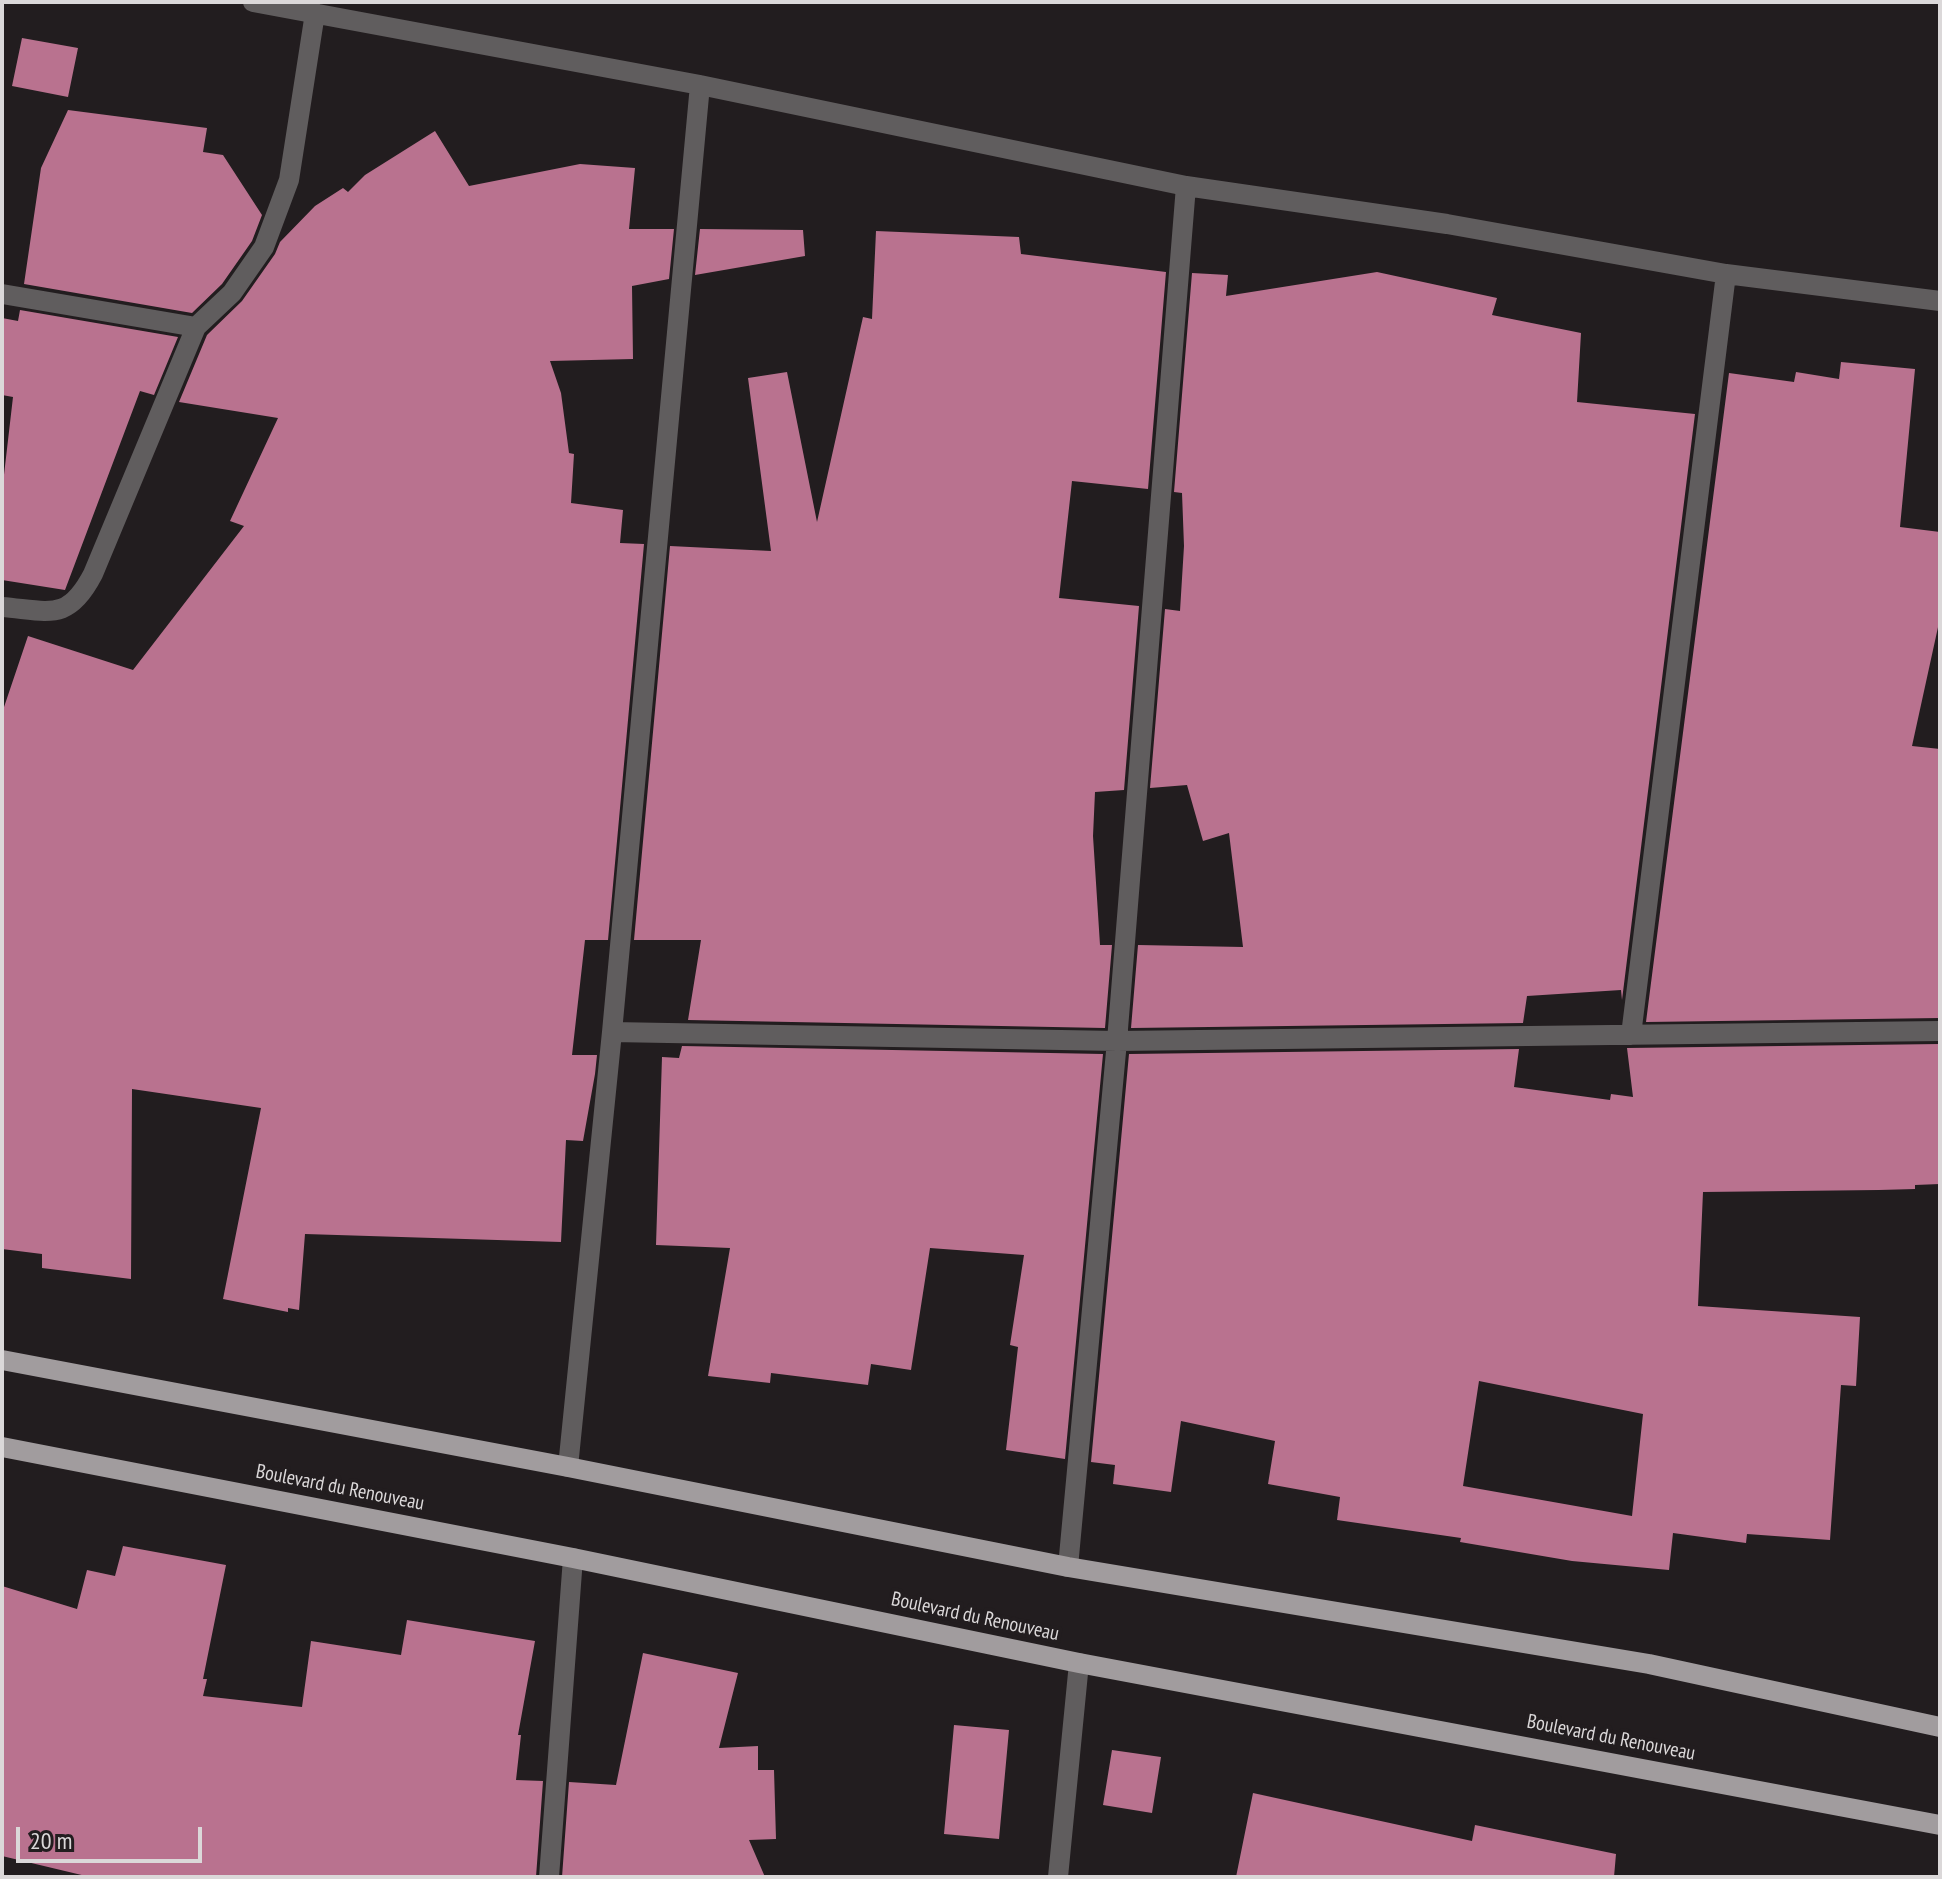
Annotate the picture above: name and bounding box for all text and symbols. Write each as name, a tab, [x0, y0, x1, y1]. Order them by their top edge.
street label: Boulevard du Renouveau	[254, 1460, 426, 1516]
street label: Boulevard du Renouveau	[889, 1587, 1061, 1647]
street label: Boulevard du Renouveau	[1525, 1710, 1697, 1766]
scale bar	[20, 1811, 206, 1861]
text: 20 m	[30, 1825, 72, 1856]

